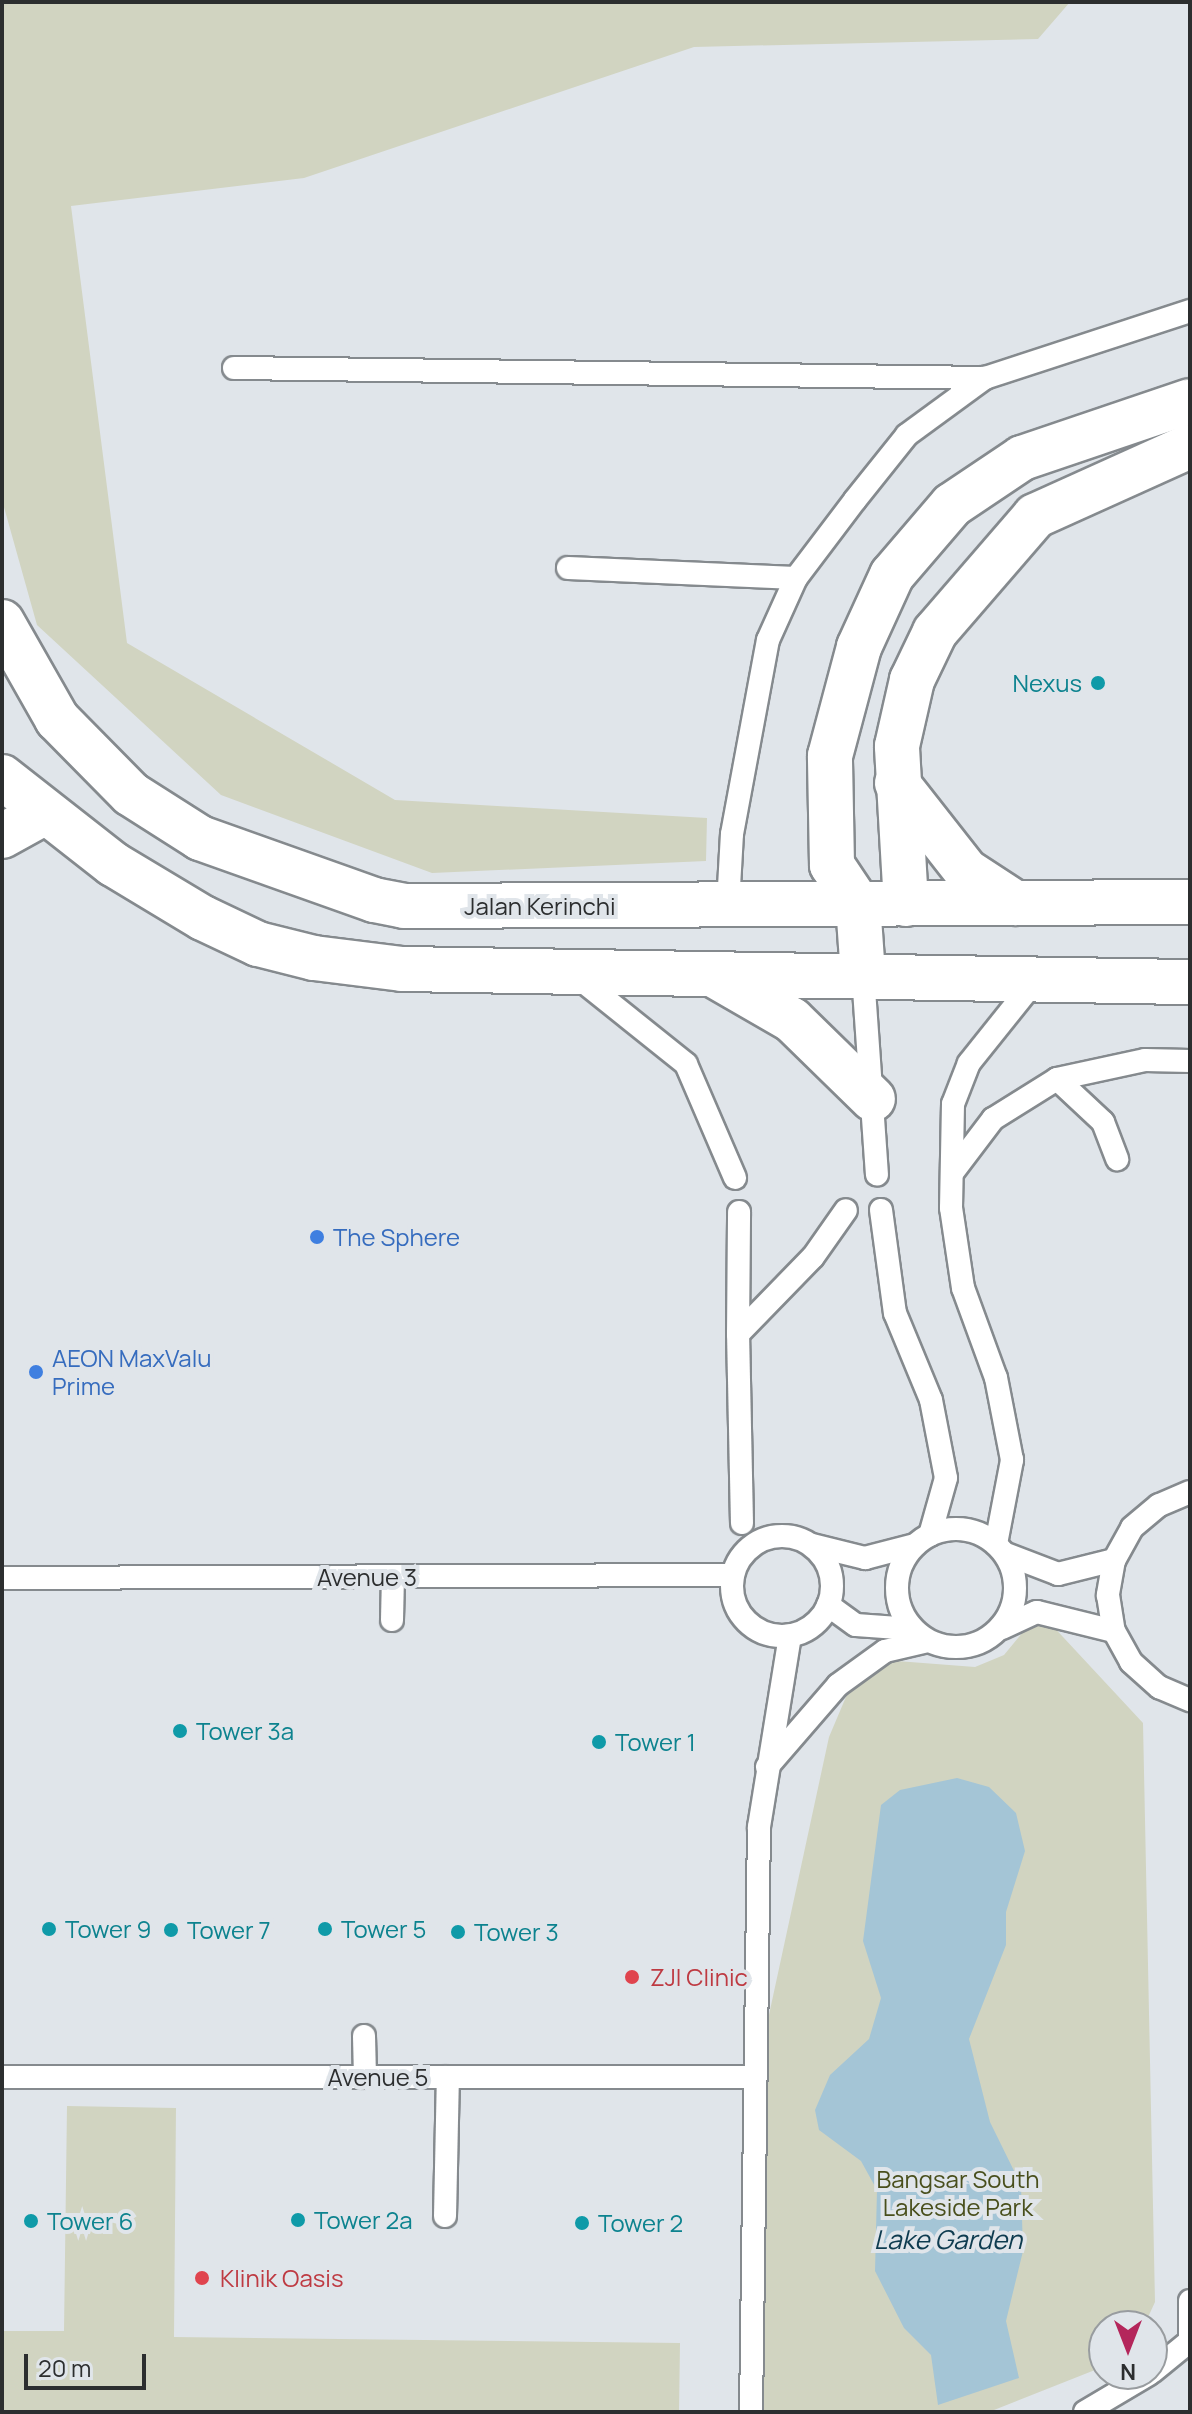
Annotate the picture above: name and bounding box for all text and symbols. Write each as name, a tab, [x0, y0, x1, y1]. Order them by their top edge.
place label: Nexus	[1013, 669, 1082, 697]
marker: Nexus	[1089, 674, 1107, 692]
street label: Jalan Kerinchi	[464, 892, 616, 920]
place label: The Sphere	[333, 1223, 460, 1251]
marker: The Sphere	[308, 1228, 326, 1246]
place label: AEON MaxValu Prime	[52, 1344, 212, 1400]
marker: AEON MaxValu Prime	[27, 1363, 45, 1381]
street label: Avenue 3	[317, 1563, 417, 1591]
place label: Tower 3a	[196, 1717, 294, 1745]
marker: Tower 3a	[171, 1722, 189, 1740]
place label: Tower 1	[615, 1728, 696, 1756]
marker: Tower 1	[590, 1733, 608, 1751]
place label: Tower 9	[65, 1915, 151, 1943]
place label: Tower 5	[341, 1915, 426, 1943]
place label: Tower 7	[187, 1916, 271, 1944]
place label: Tower 3	[474, 1918, 559, 1946]
marker: Tower 9	[40, 1920, 58, 1938]
marker: Tower 5	[316, 1920, 334, 1938]
marker: Tower 7	[162, 1921, 180, 1939]
marker: Tower 3	[449, 1923, 467, 1941]
place label: ZJI Clinic	[650, 1963, 748, 1991]
marker: ZJI Clinic	[621, 1966, 643, 1988]
street label: Avenue 5	[328, 2063, 428, 2091]
park label: Bangsar South Lakeside Park	[876, 2165, 1040, 2221]
place label: Tower 2a	[314, 2206, 413, 2234]
place label: Tower 6	[47, 2207, 133, 2235]
place label: Tower 2	[598, 2209, 683, 2237]
marker: Tower 2a	[289, 2211, 307, 2229]
marker: Tower 6	[22, 2212, 40, 2230]
marker: Tower 2	[573, 2214, 591, 2232]
water label: Lake Garden	[874, 2224, 1022, 2256]
place label: Klinik Oasis	[220, 2264, 344, 2292]
marker: Klinik Oasis	[191, 2267, 213, 2289]
north arrow	[1088, 2310, 1168, 2390]
scale bar	[28, 2338, 150, 2388]
text: 20 m	[38, 2351, 91, 2384]
text: N	[1120, 2357, 1136, 2387]

